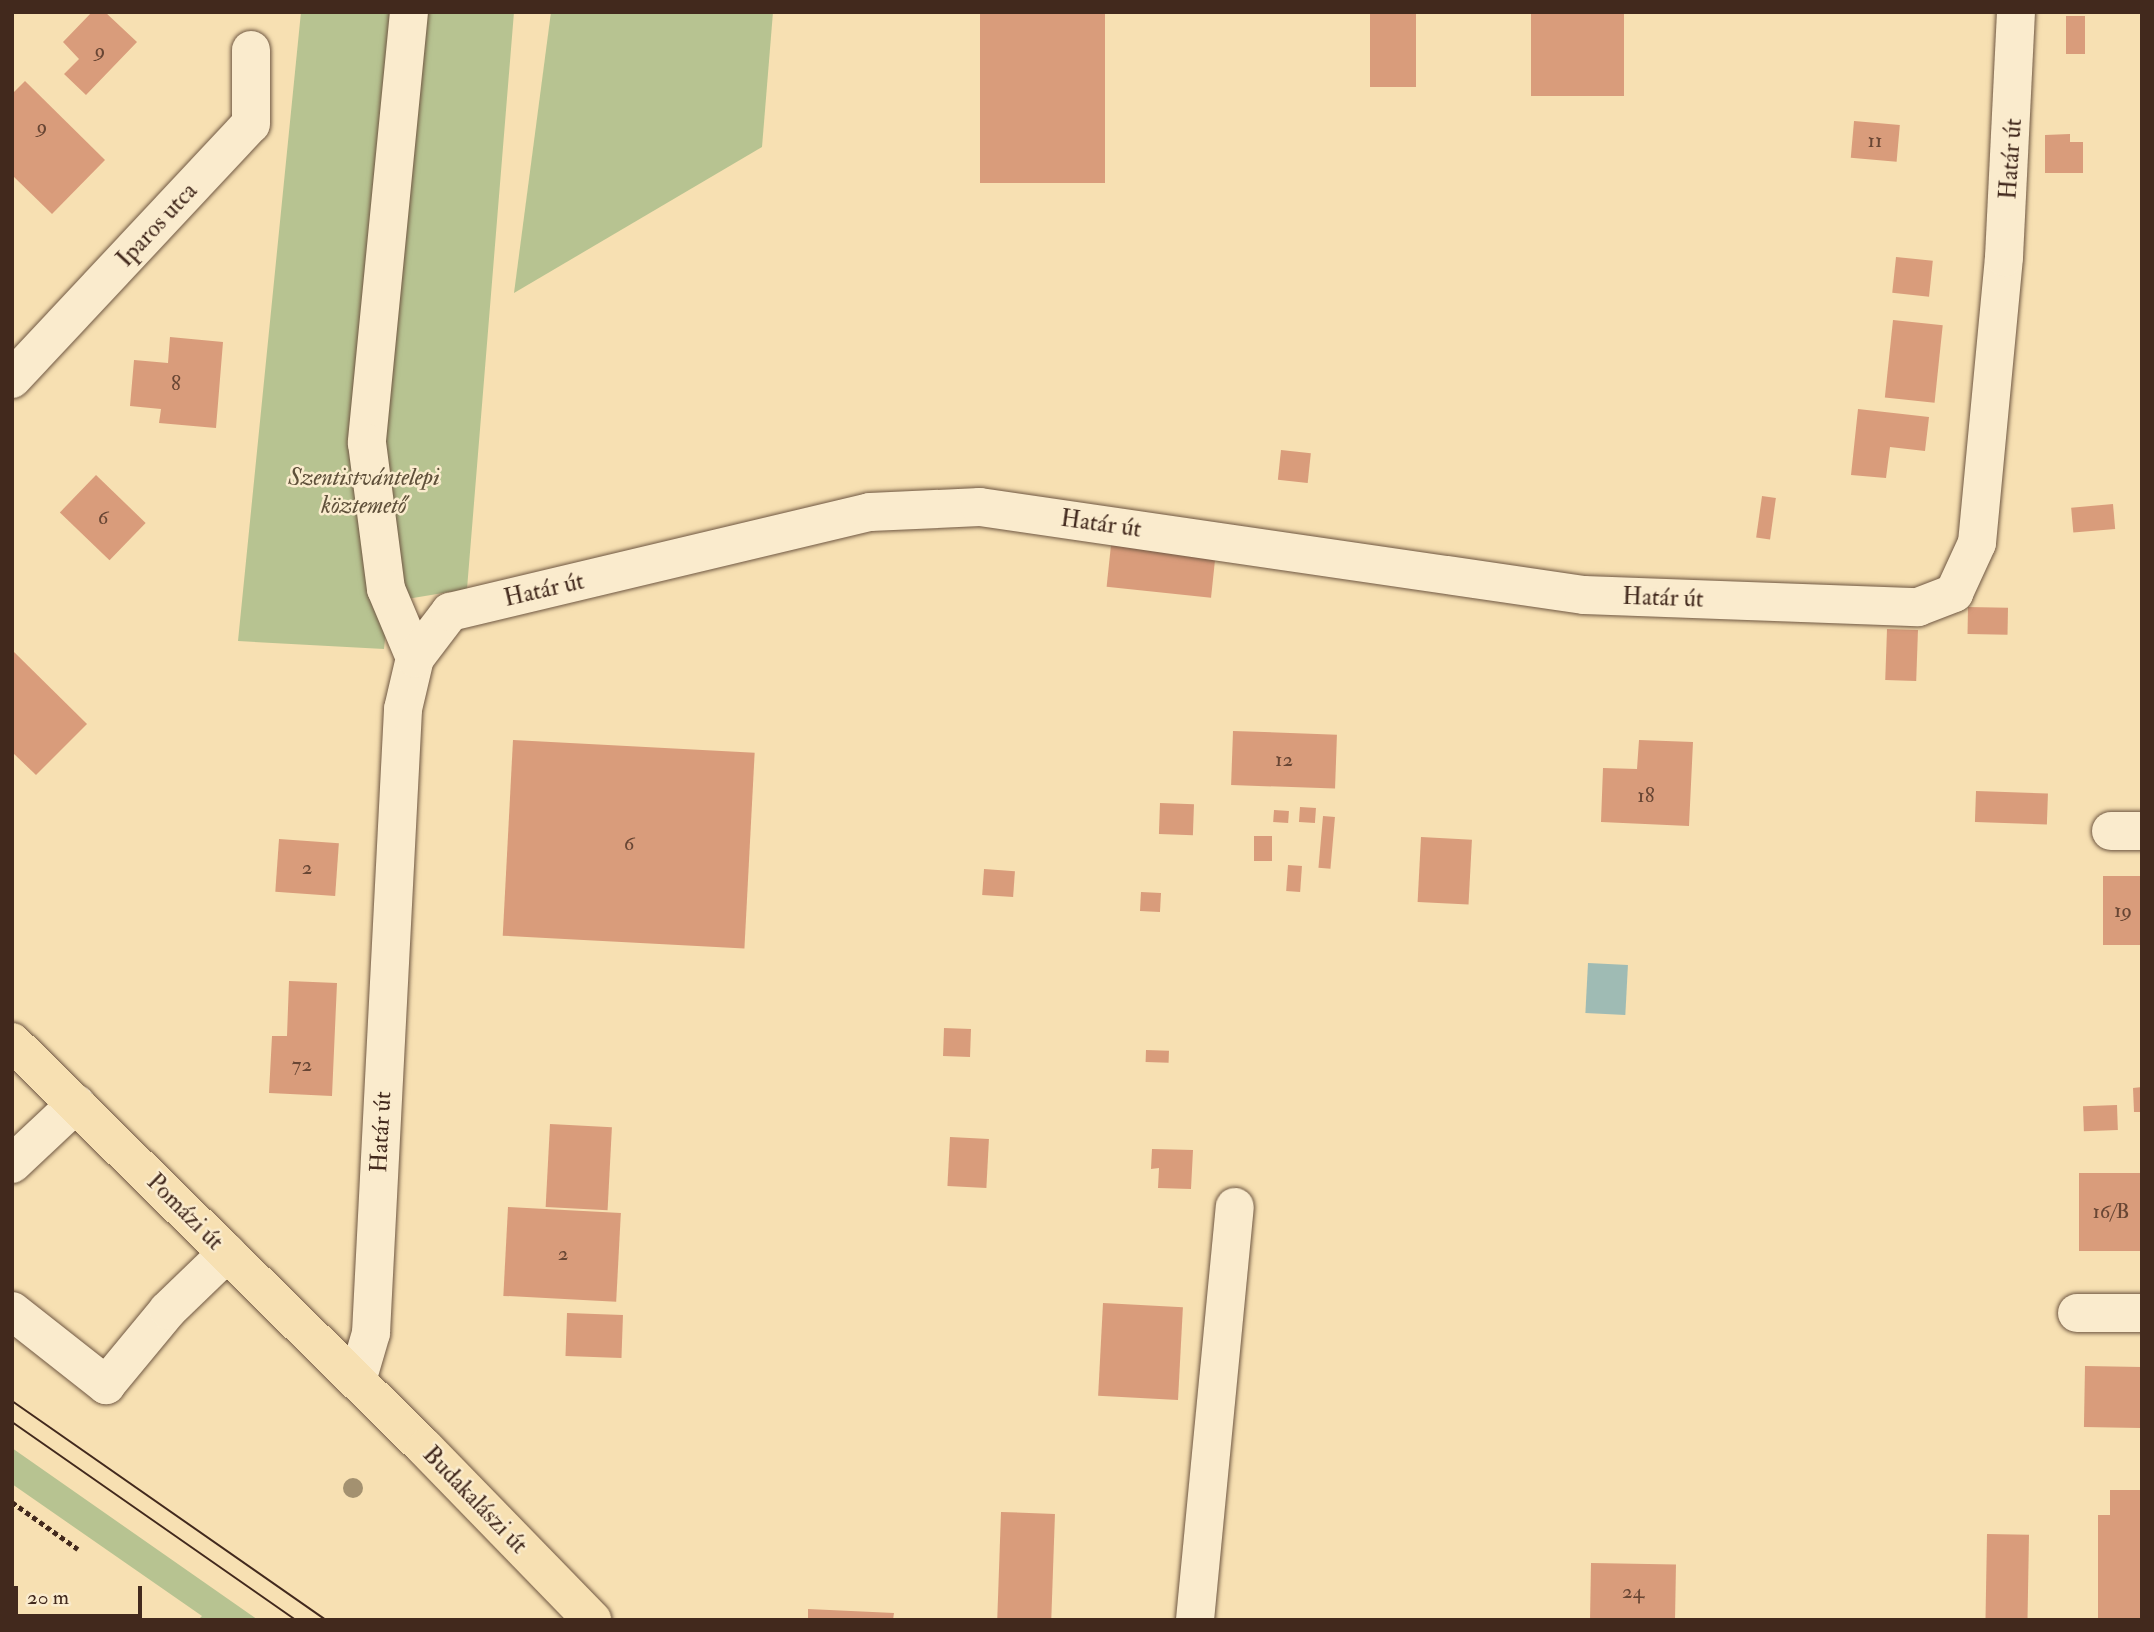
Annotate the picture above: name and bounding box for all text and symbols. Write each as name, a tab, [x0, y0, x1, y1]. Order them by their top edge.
house number: 9	[95, 38, 105, 64]
house number: 9	[37, 114, 47, 140]
street label: Határ út	[1994, 117, 2028, 201]
house number: 11	[1868, 128, 1882, 154]
street label: Iparos utca	[111, 177, 203, 273]
house number: 8	[171, 371, 181, 397]
park label: Szentistvántelepi köztemető	[288, 464, 440, 520]
street label: Határ út	[1059, 504, 1143, 544]
house number: 6	[98, 505, 108, 531]
street label: Határ út	[501, 567, 587, 613]
street label: Határ út	[1622, 582, 1704, 614]
house number: 12	[1275, 747, 1293, 773]
house number: 18	[1637, 783, 1655, 809]
house number: 6	[624, 831, 634, 857]
house number: 2	[302, 855, 312, 881]
house number: 19	[2114, 898, 2132, 924]
house number: 72	[292, 1052, 312, 1078]
street label: Határ út	[364, 1091, 398, 1173]
street label: Pomázi út	[141, 1168, 229, 1256]
house number: 16/B	[2092, 1199, 2130, 1225]
house number: 2	[558, 1241, 568, 1267]
street label: Budakalászi út	[417, 1440, 533, 1560]
scale bar	[18, 1572, 145, 1616]
house number: 24	[1622, 1579, 1644, 1605]
text: 20 m	[27, 1584, 69, 1611]

